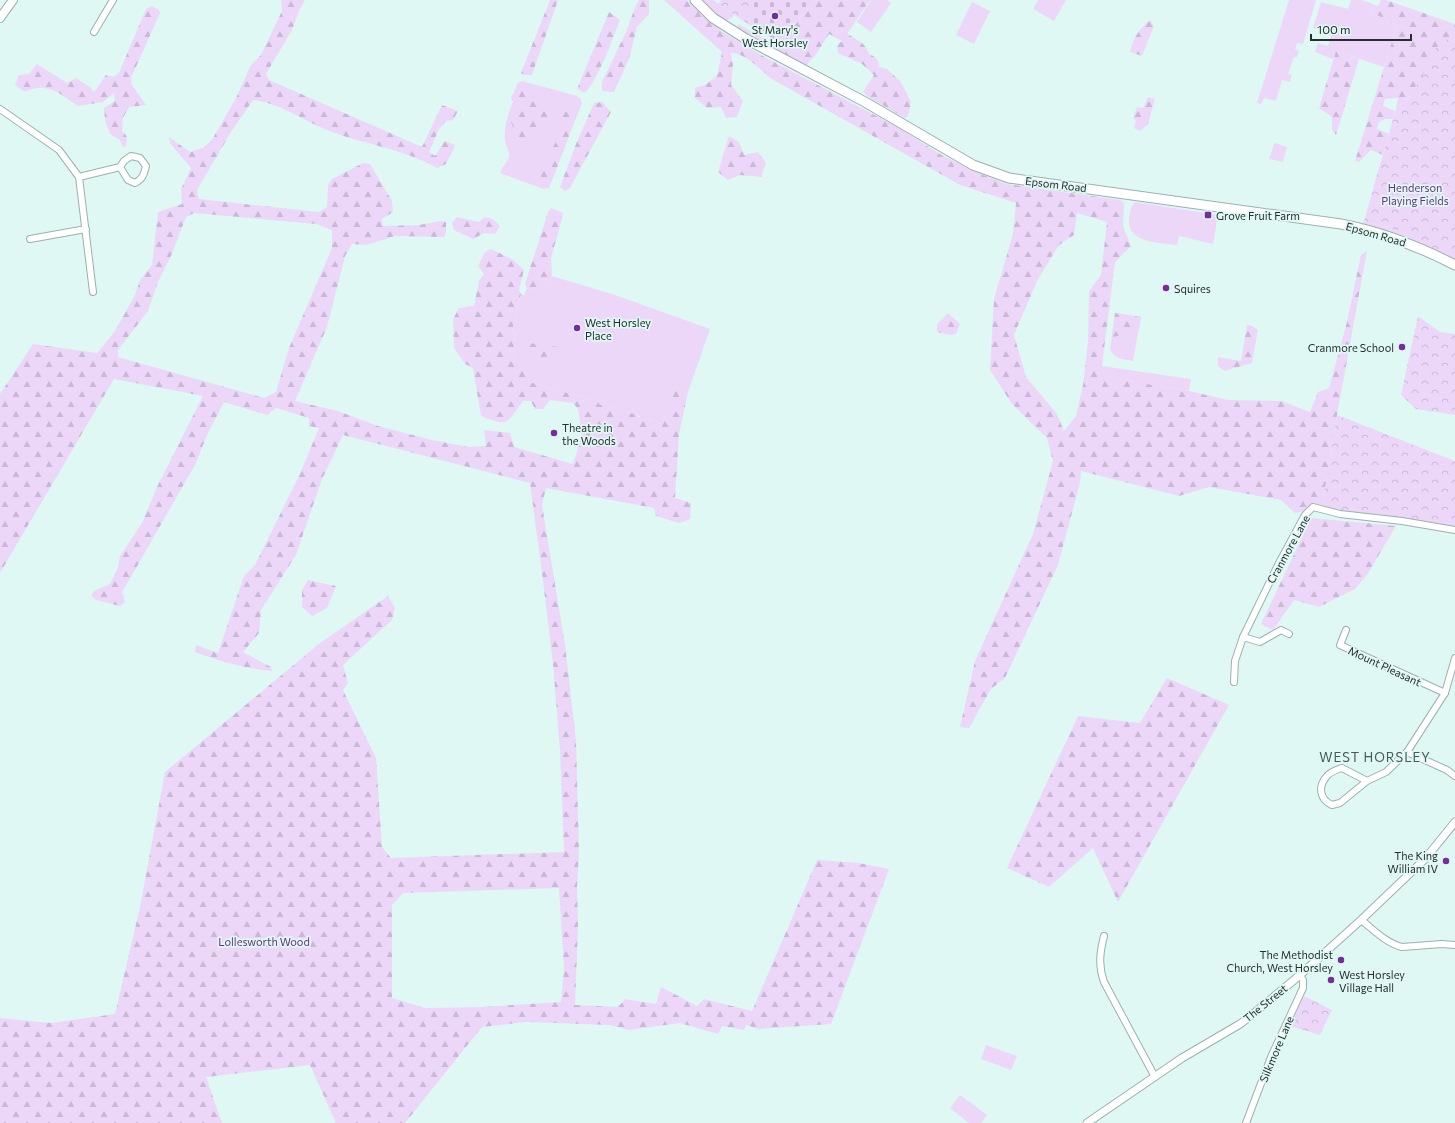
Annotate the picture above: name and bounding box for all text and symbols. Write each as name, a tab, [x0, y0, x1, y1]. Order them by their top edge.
marker: St Mary's West Horsley	[770, 11, 780, 21]
scale bar	[1311, 16, 1411, 42]
text: 100 m	[1317, 22, 1351, 36]
place label: St Mary's West Horsley	[742, 23, 808, 49]
street label: Epsom Road	[1024, 174, 1088, 194]
park label: Henderson Playing Fields	[1381, 181, 1449, 207]
place label: Grove Fruit Farm	[1216, 209, 1300, 222]
marker: Grove Fruit Farm	[1203, 210, 1213, 220]
street label: Epsom Road	[1344, 219, 1408, 249]
place label: Squires	[1174, 282, 1211, 295]
marker: Squires	[1161, 283, 1171, 293]
place label: West Horsley Place	[585, 316, 651, 342]
marker: West Horsley Place	[572, 323, 582, 333]
place label: Cranmore School	[1308, 341, 1394, 354]
marker: Cranmore School	[1397, 342, 1407, 352]
place label: Theatre in the Woods	[562, 421, 616, 447]
marker: Theatre in the Woods	[549, 428, 559, 438]
street label: Cranmore Lane	[1264, 512, 1312, 586]
street label: Mount Pleasant	[1346, 643, 1424, 689]
district label: WEST HORSLEY	[1319, 749, 1431, 765]
place label: The King William IV	[1387, 849, 1438, 875]
marker: The King William IV	[1441, 856, 1451, 866]
park label: Lollesworth Wood	[218, 935, 310, 948]
place label: The Methodist Church, West Horsley	[1226, 948, 1333, 974]
marker: The Methodist Church, West Horsley	[1336, 955, 1346, 965]
place label: West Horsley Village Hall	[1339, 968, 1405, 994]
marker: West Horsley Village Hall	[1326, 975, 1336, 985]
street label: The Street	[1241, 981, 1290, 1025]
street label: Silkmore Lane	[1256, 1014, 1296, 1084]

